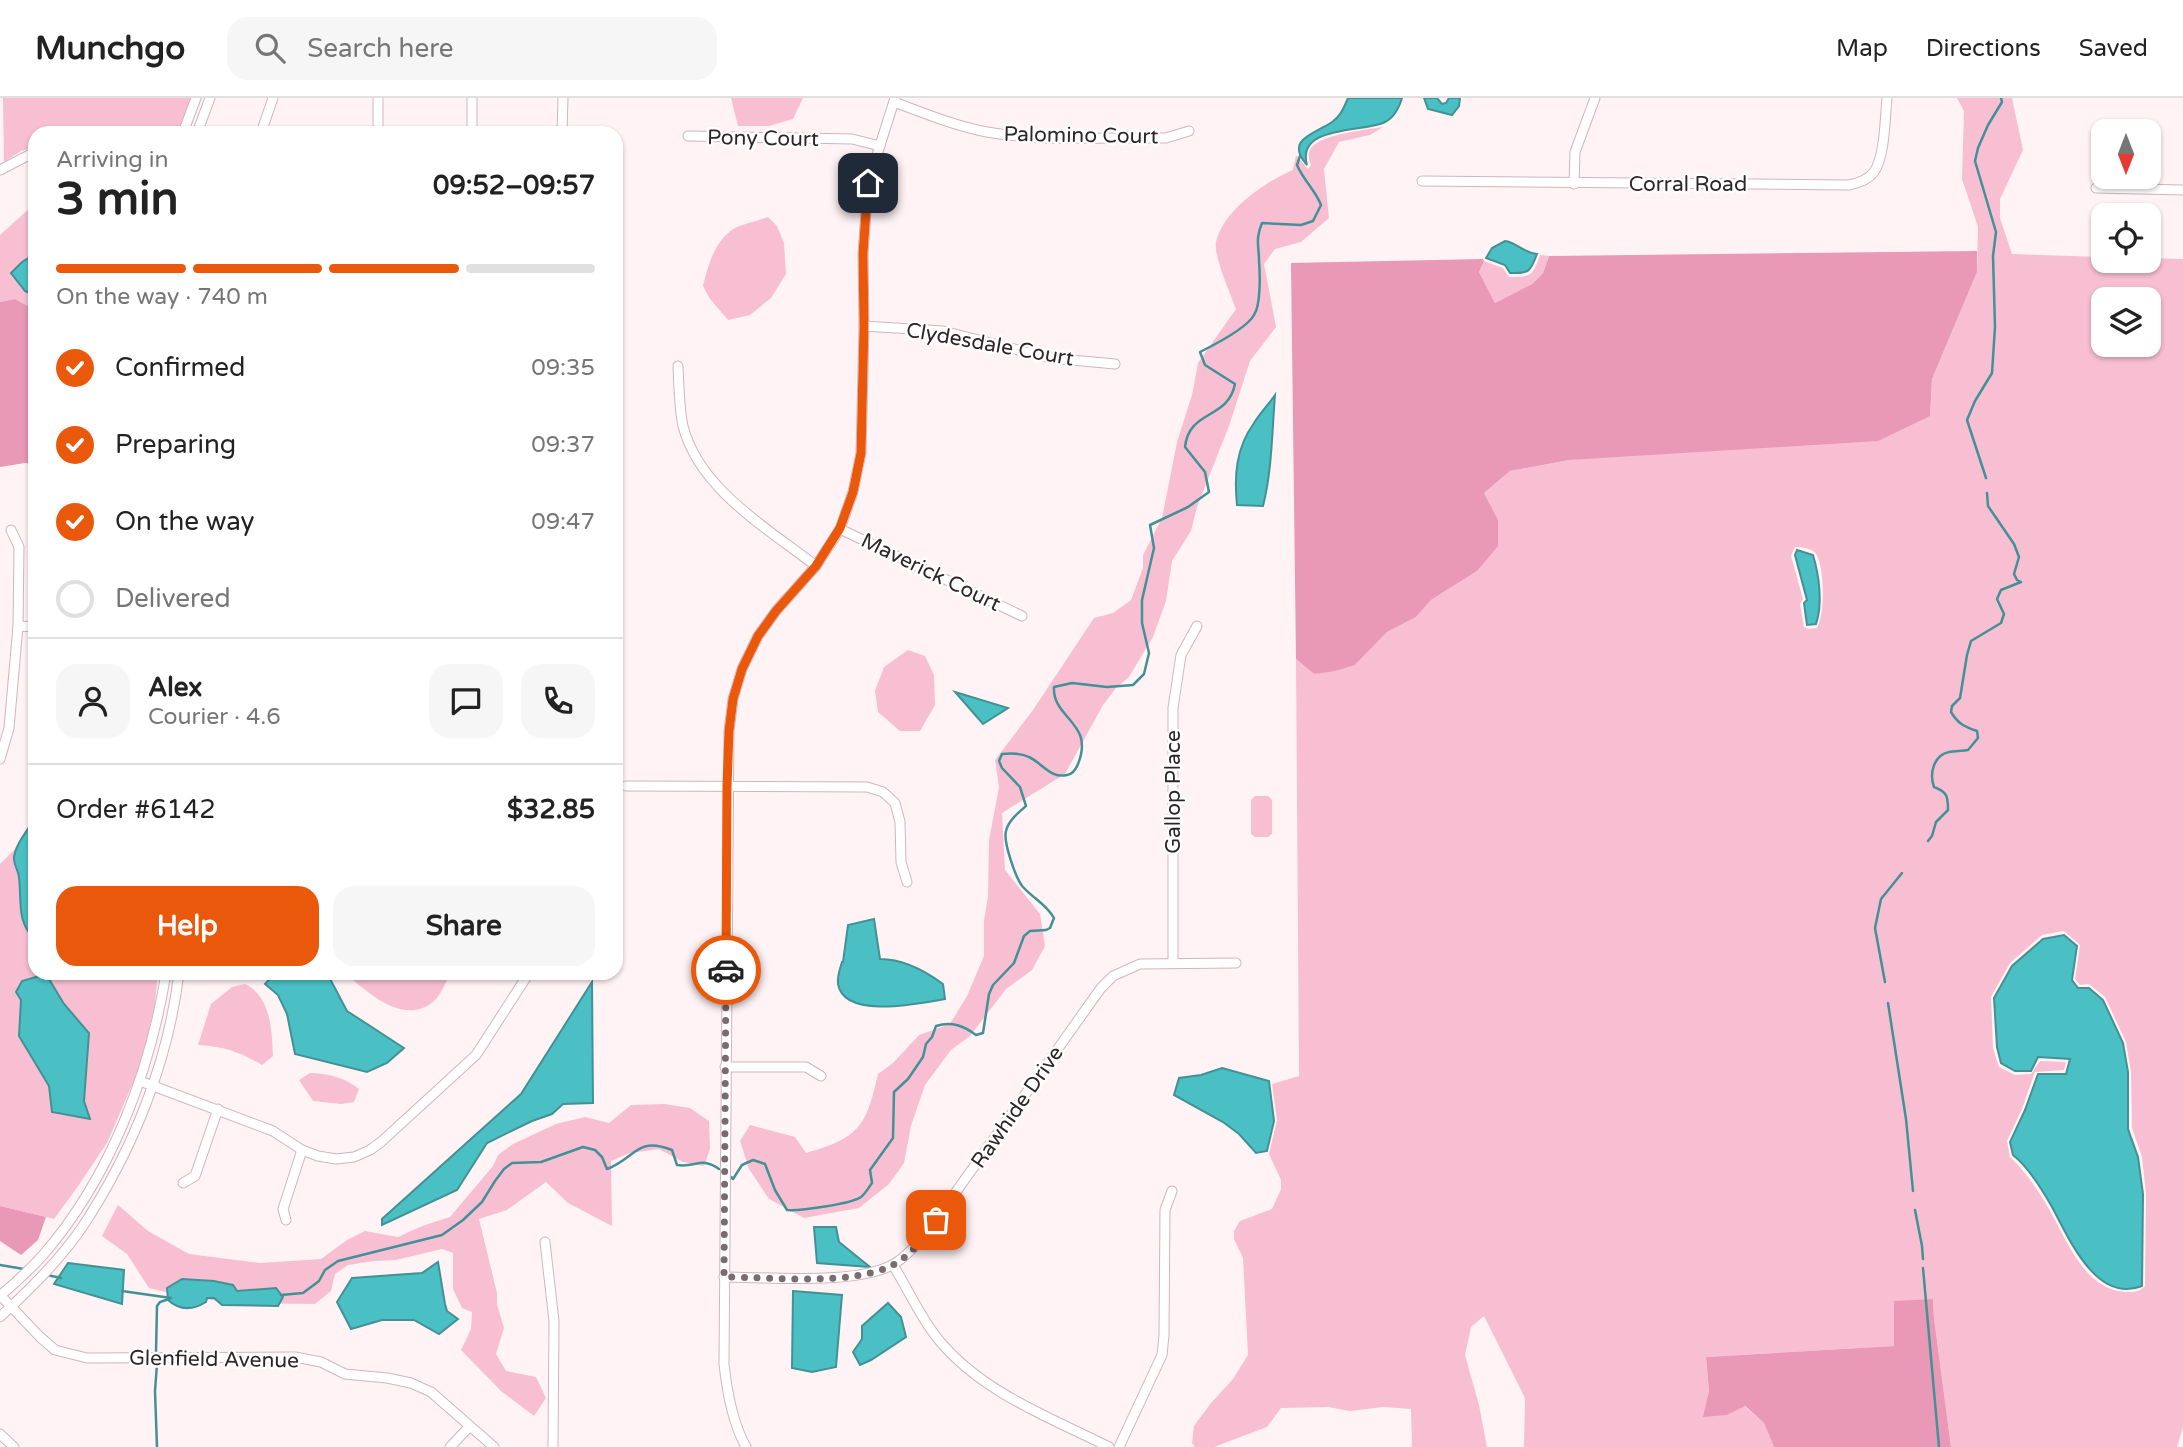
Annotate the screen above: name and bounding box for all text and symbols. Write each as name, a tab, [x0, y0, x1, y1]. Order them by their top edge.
search box	[227, 17, 717, 80]
text: Munchgo	[35, 29, 185, 68]
icon: search	[251, 29, 289, 67]
text: Search here	[307, 33, 453, 64]
text: Map	[1836, 34, 1888, 63]
text: Directions	[1926, 34, 2041, 63]
text: Saved	[2079, 34, 2148, 63]
north arrow	[2091, 119, 2161, 189]
map controls	[2091, 119, 2161, 357]
street label: Palomino Court	[1003, 122, 1159, 149]
street label: Pony Court	[707, 125, 819, 152]
text: Arriving in	[56, 146, 169, 174]
pin	[838, 153, 898, 213]
icon: home	[849, 164, 887, 202]
text: 09:52–09:57	[433, 170, 595, 201]
text: 3 min	[56, 172, 179, 227]
street label: Corral Road	[1629, 172, 1747, 197]
button: locate	[2091, 203, 2161, 273]
text: On the way · 740 m	[56, 283, 268, 311]
button: layers	[2091, 287, 2161, 357]
street label: Clydesdale Court	[904, 317, 1076, 372]
icon: check	[56, 349, 94, 387]
text: Confirmed	[115, 352, 245, 383]
text: 09:35	[531, 354, 595, 382]
icon: check	[56, 426, 94, 464]
text: Preparing	[115, 429, 236, 460]
text: 09:37	[531, 431, 595, 459]
icon: check	[56, 503, 94, 541]
text: On the way	[115, 506, 255, 537]
text: 09:47	[531, 508, 595, 536]
street label: Maverick Court	[857, 528, 1005, 617]
text: Delivered	[115, 583, 231, 614]
button: person	[56, 664, 130, 738]
button: chat	[429, 664, 503, 738]
button: phone	[521, 664, 595, 738]
text: Alex	[148, 672, 202, 703]
text: Courier · 4.6	[148, 703, 281, 731]
street label: Gallop Place	[1161, 730, 1186, 854]
text: Order #6142	[56, 794, 216, 825]
text: $32.85	[507, 794, 595, 825]
button: Help	[56, 886, 319, 966]
button: Share	[333, 886, 595, 966]
courier	[691, 935, 761, 1005]
icon: car	[707, 951, 745, 989]
street label: Rawhide Drive	[966, 1041, 1069, 1173]
pin	[906, 1190, 966, 1250]
icon: bag	[917, 1201, 955, 1239]
street label: Glenfield Avenue	[129, 1346, 299, 1373]

